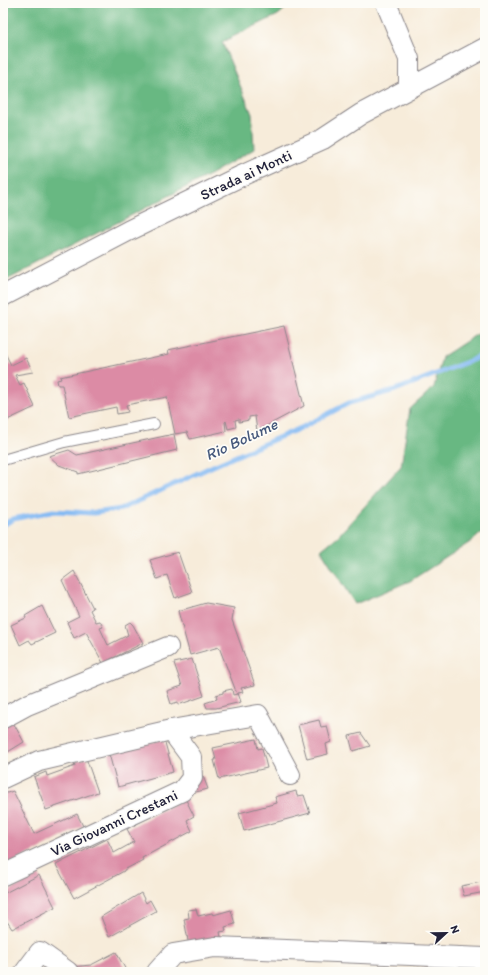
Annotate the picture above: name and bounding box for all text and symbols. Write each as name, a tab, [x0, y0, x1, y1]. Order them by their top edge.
street label: Strada ai Monti	[197, 146, 295, 204]
water label: Rio Bolume	[202, 414, 282, 464]
street label: Via Giovanni Crestani	[48, 786, 180, 860]
north arrow	[426, 913, 466, 953]
text: N	[447, 924, 462, 935]

